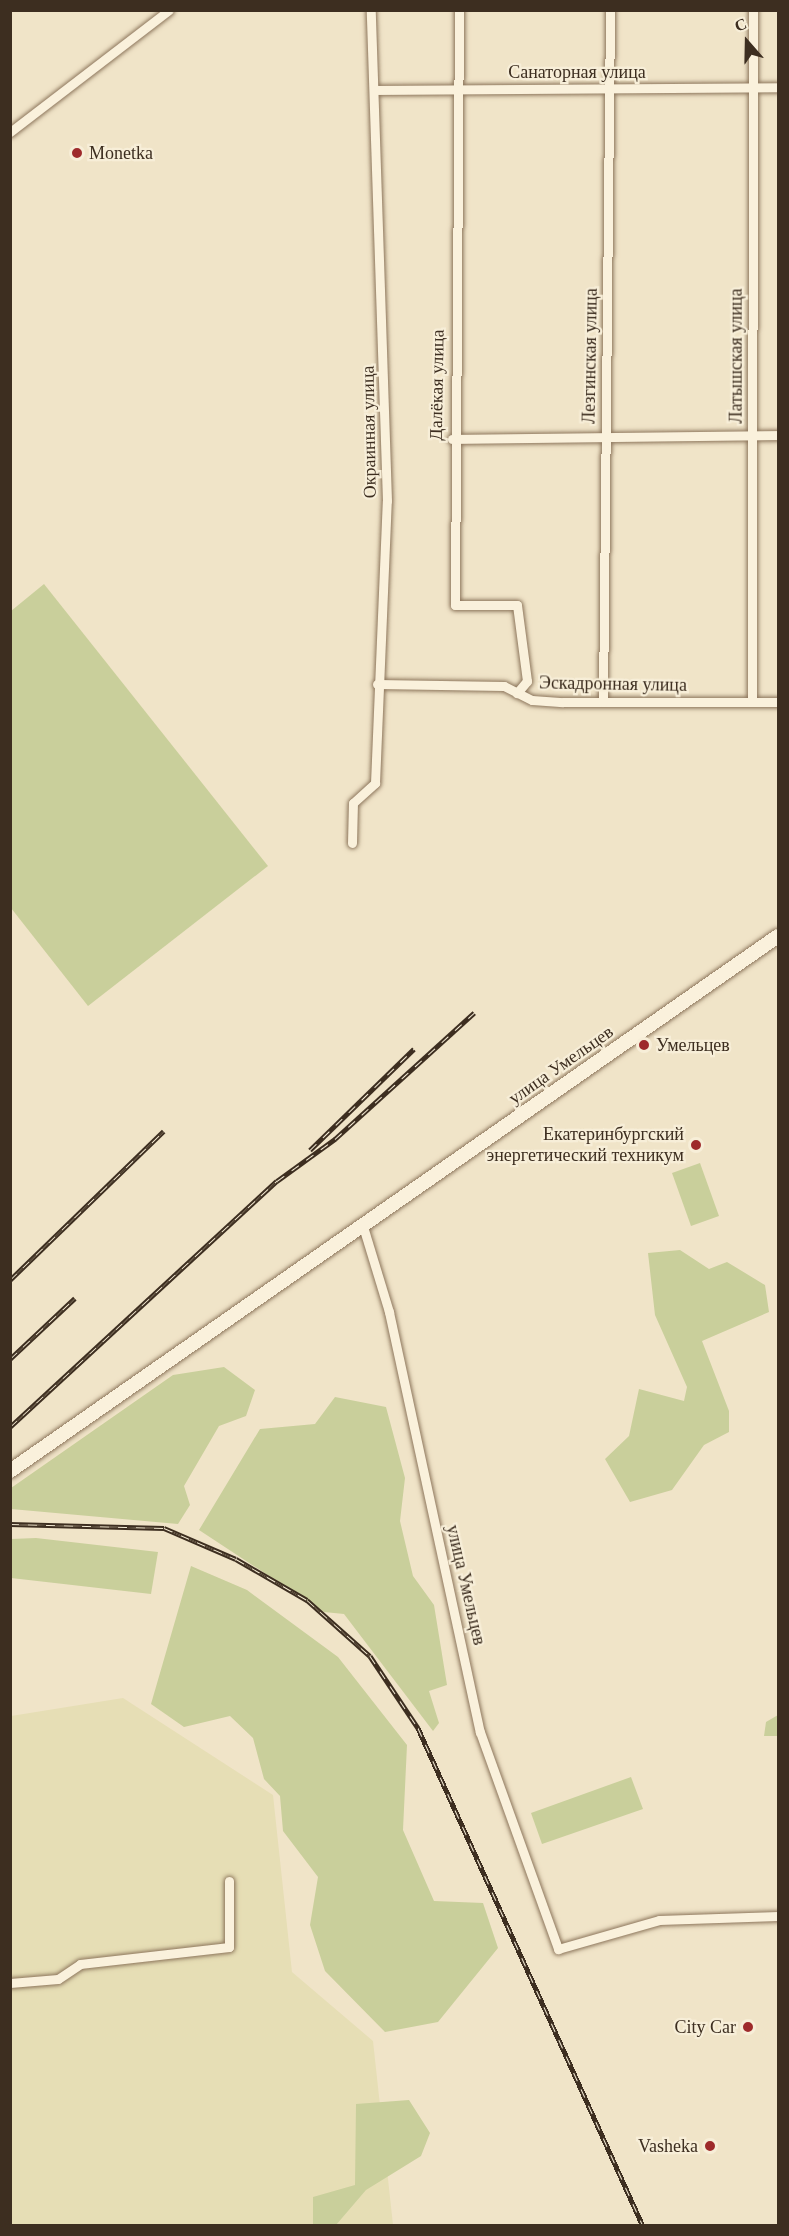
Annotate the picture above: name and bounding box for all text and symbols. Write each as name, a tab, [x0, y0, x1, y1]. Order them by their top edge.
north arrow	[717, 12, 777, 72]
text: С	[732, 15, 749, 35]
street label: Санаторная улица	[508, 61, 646, 83]
place label: Monetka	[89, 142, 153, 164]
marker: Monetka	[70, 146, 84, 160]
street label: Лезгинская улица	[578, 288, 602, 424]
street label: Латышская улица	[725, 288, 747, 424]
street label: Далёкая улица	[425, 329, 449, 441]
street label: Окраинная улица	[357, 365, 381, 499]
street label: Эскадронная улица	[539, 672, 687, 696]
street label: улица Умельцев	[505, 1021, 617, 1109]
place label: Умельцев	[656, 1034, 730, 1056]
marker: Умельцев	[637, 1038, 651, 1052]
place label: Екатеринбургский энергетический техникум	[487, 1124, 684, 1166]
marker: Екатеринбургский энергетический техникум	[689, 1138, 703, 1152]
street label: улица Умельцев	[442, 1523, 490, 1647]
place label: City Car	[675, 2016, 736, 2038]
marker: City Car	[741, 2020, 755, 2034]
place label: Vasheka	[638, 2135, 698, 2157]
marker: Vasheka	[703, 2139, 717, 2153]

